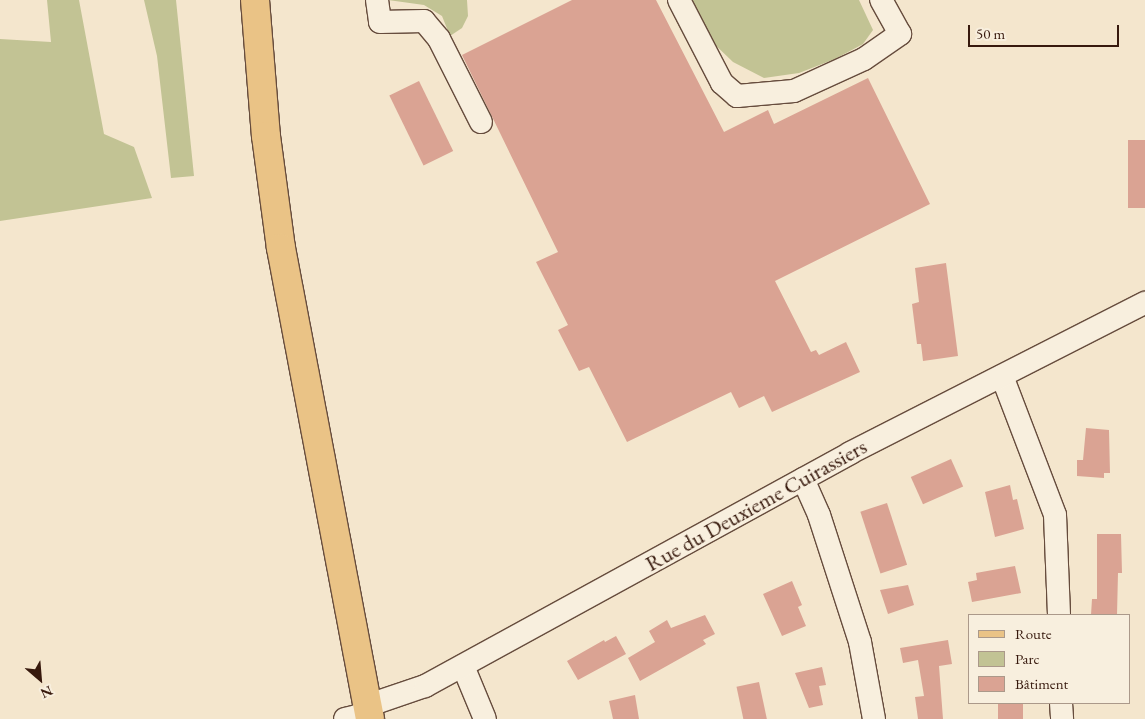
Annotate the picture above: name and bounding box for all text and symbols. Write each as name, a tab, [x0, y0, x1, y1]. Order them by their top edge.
scale bar	[970, 15, 1121, 47]
text: 50 m	[976, 24, 1005, 43]
street label: Rue du Deuxieme Cuirassiers	[641, 433, 871, 577]
legend	[968, 614, 1130, 704]
text: Route	[1015, 624, 1052, 643]
text: Parc	[1015, 649, 1040, 668]
north arrow	[15, 654, 65, 704]
text: Bâtiment	[1015, 674, 1068, 693]
text: N	[38, 682, 56, 703]

